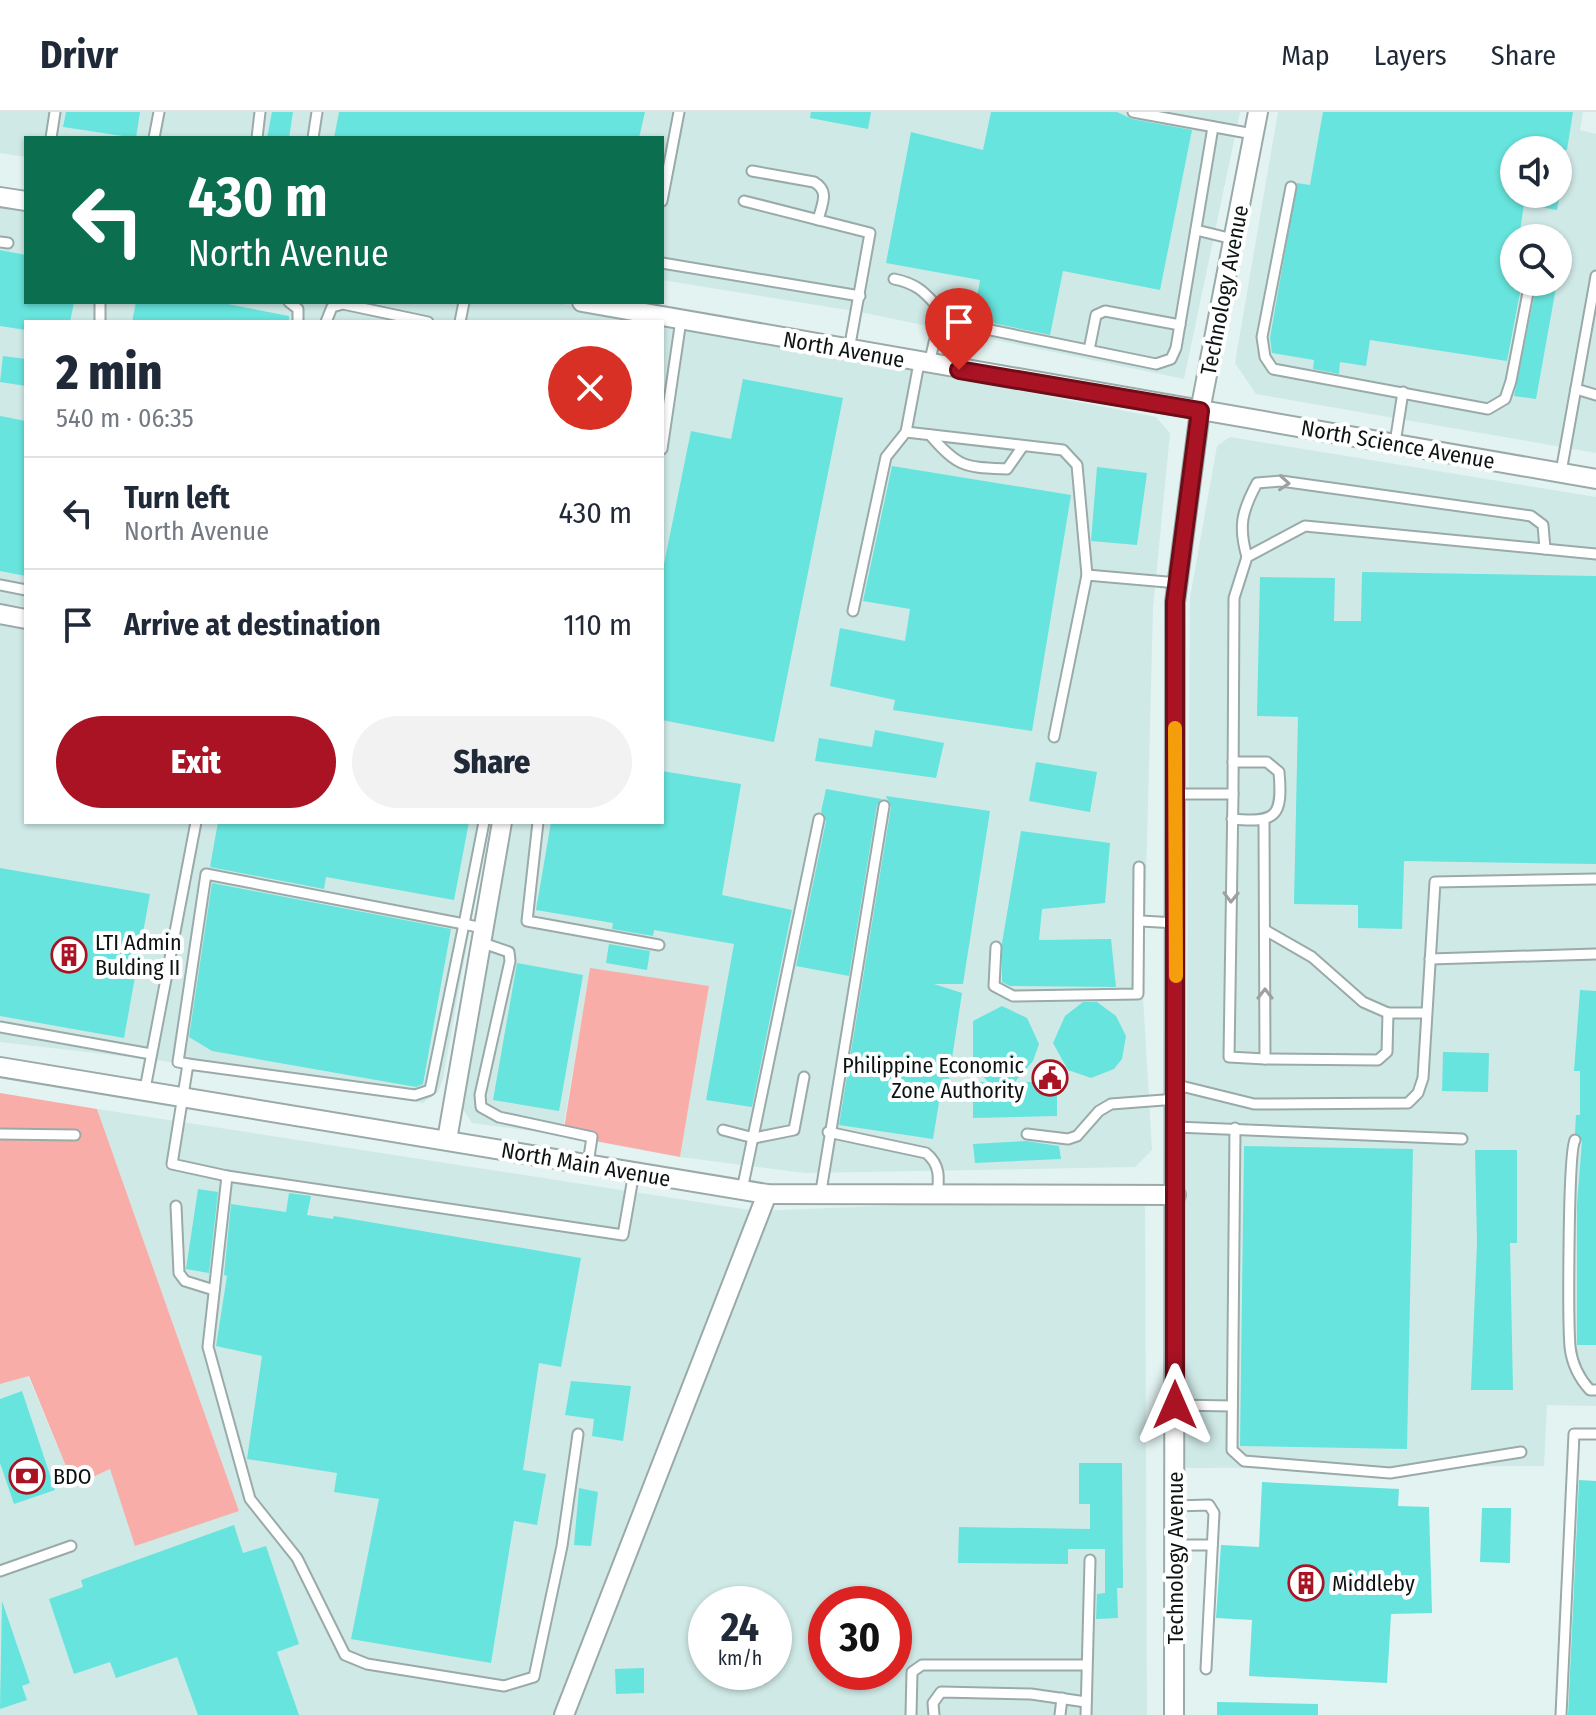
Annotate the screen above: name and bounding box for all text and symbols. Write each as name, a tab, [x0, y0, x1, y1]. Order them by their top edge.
text: Drivr	[40, 32, 118, 78]
text: Map	[1281, 39, 1330, 72]
text: Layers	[1374, 39, 1447, 72]
text: Share	[1491, 39, 1556, 72]
map controls	[1500, 136, 1572, 296]
button: sound	[1500, 136, 1572, 208]
text: 430 m	[188, 164, 328, 231]
icon: left	[56, 168, 160, 272]
street label: Technology Avenue	[1195, 203, 1254, 377]
button: search	[1500, 224, 1572, 296]
text: North Avenue	[188, 232, 389, 276]
pin	[925, 288, 993, 370]
icon: arrive	[937, 300, 981, 344]
street label: North Avenue	[781, 326, 907, 373]
text: 2 min	[56, 344, 162, 402]
button: close	[548, 346, 632, 430]
text: 540 m · 06:35	[56, 403, 194, 434]
street label: North Science Avenue	[1299, 414, 1497, 475]
one-way arrow	[1278, 474, 1291, 491]
text: Turn left	[124, 480, 230, 516]
icon: left	[56, 491, 100, 535]
text: 430 m	[559, 495, 632, 531]
text: North Avenue	[124, 516, 269, 547]
icon: arrive	[56, 603, 100, 647]
text: Arrive at destination	[124, 607, 381, 643]
text: 110 m	[563, 607, 632, 643]
button: Exit	[56, 716, 336, 808]
button: Share	[352, 716, 632, 808]
one-way arrow	[1222, 891, 1240, 904]
place label: LTI Admin Bulding II	[95, 929, 181, 981]
building icon: LTI Admin Bulding II	[50, 936, 88, 974]
one-way arrow	[1256, 987, 1274, 1000]
place label: Philippine Economic Zone Authority	[842, 1052, 1025, 1104]
public building icon: Philippine Economic Zone Authority	[1031, 1059, 1069, 1097]
street label: North Main Avenue	[499, 1136, 673, 1193]
position arrow	[1133, 1363, 1217, 1447]
bank icon: BDO	[8, 1457, 46, 1495]
place label: BDO	[53, 1463, 92, 1490]
street label: Technology Avenue	[1162, 1472, 1189, 1644]
building icon: Middleby	[1287, 1564, 1325, 1602]
place label: Middleby	[1332, 1570, 1415, 1597]
speed limit sign: 30	[808, 1586, 912, 1690]
text: 24	[721, 1604, 759, 1652]
text: km/h	[718, 1646, 762, 1670]

